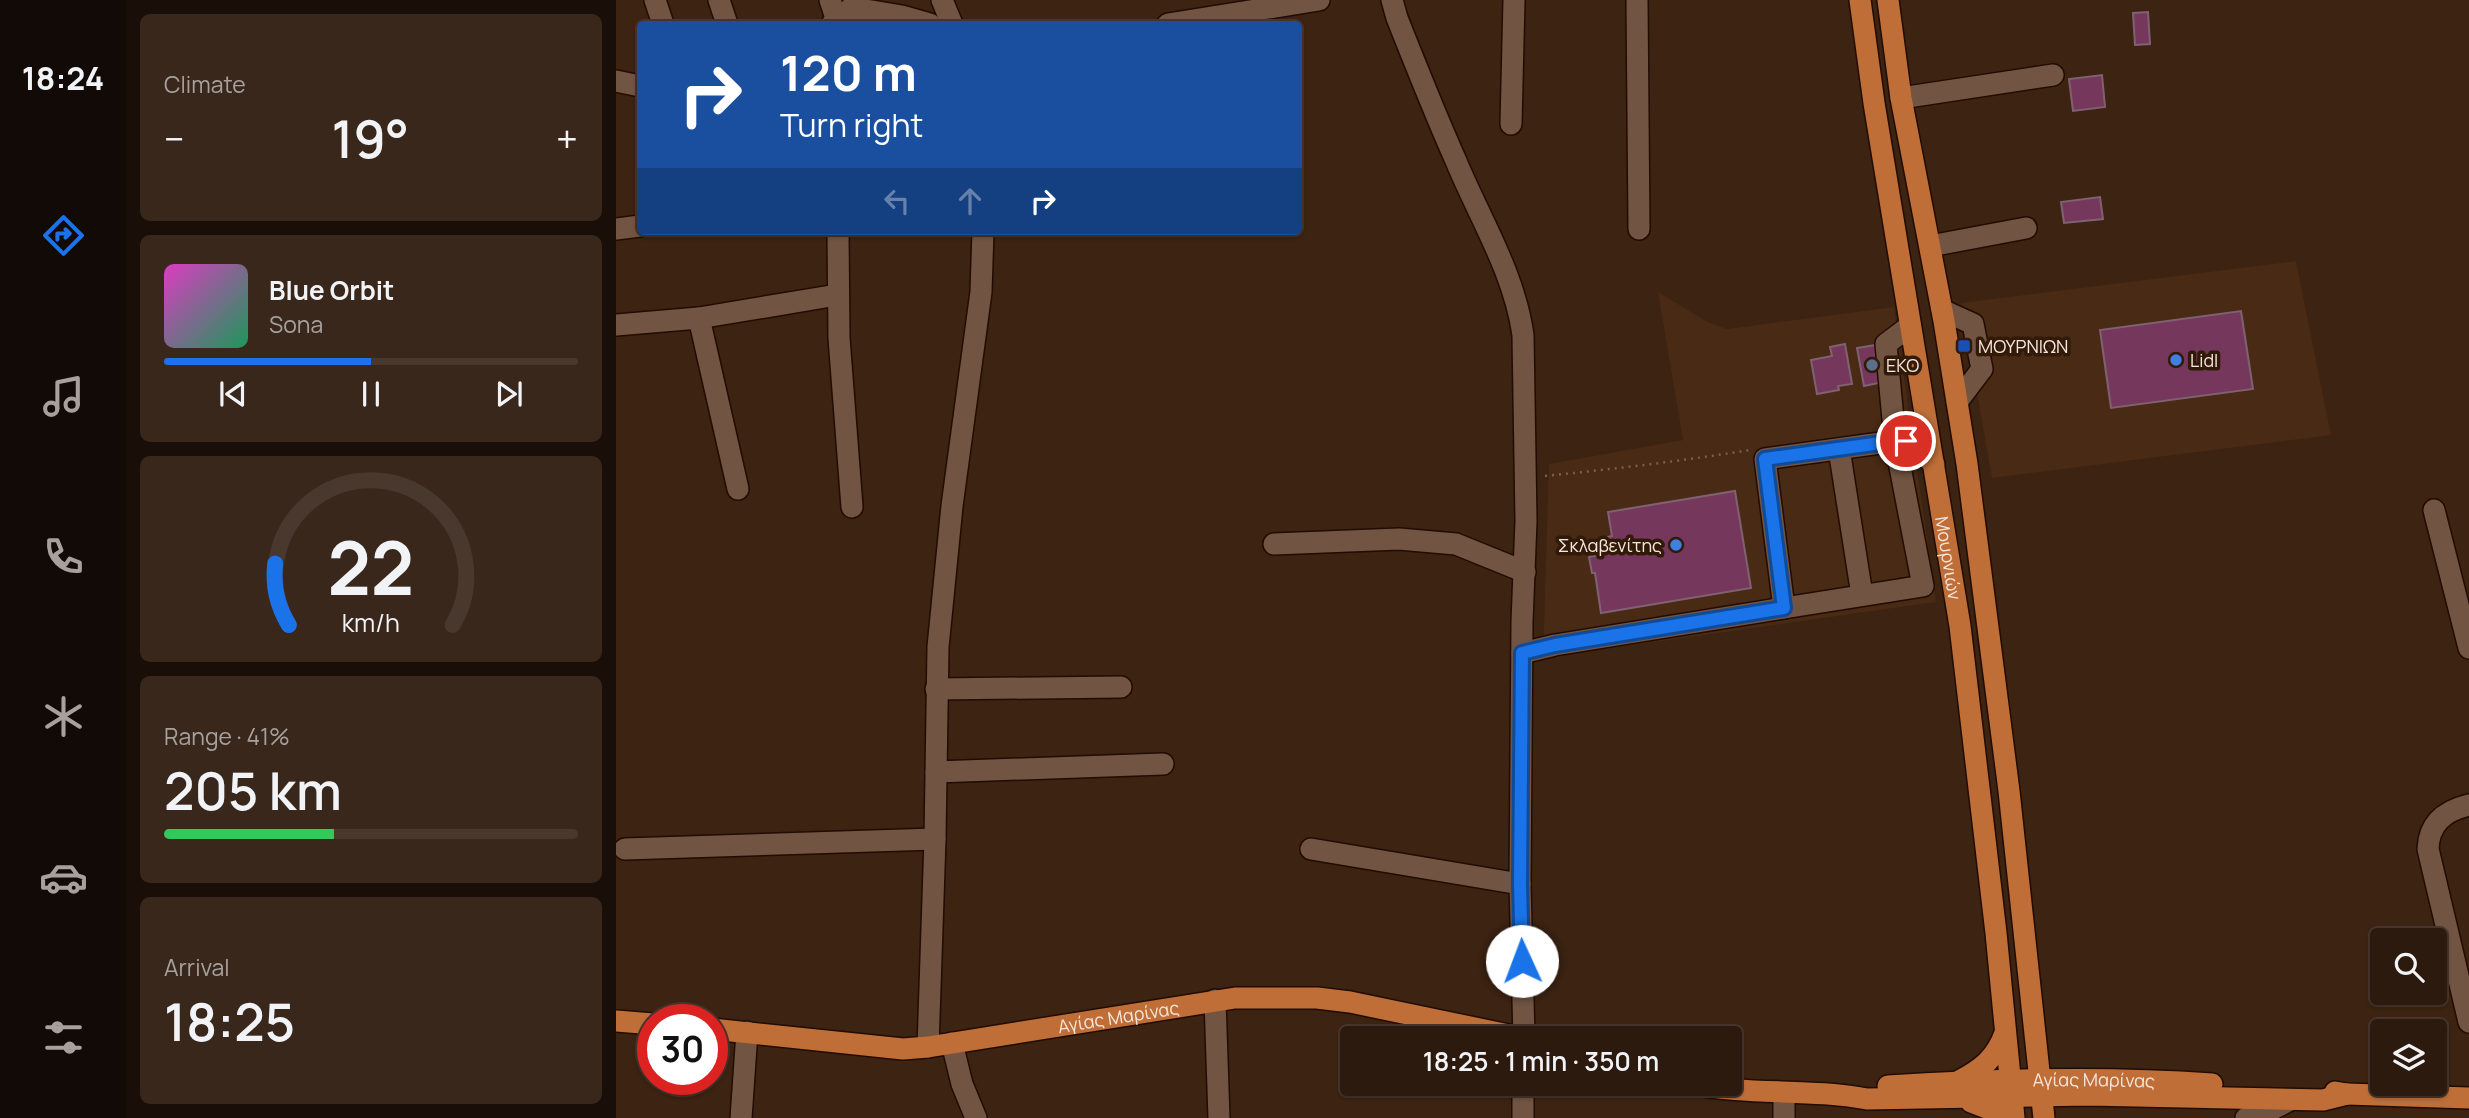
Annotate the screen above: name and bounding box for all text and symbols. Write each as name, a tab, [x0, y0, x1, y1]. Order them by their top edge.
text: 120 m	[780, 39, 917, 106]
icon: right	[665, 49, 756, 140]
text: 18:24	[22, 56, 104, 100]
text: Climate	[164, 68, 246, 100]
text: 19°	[331, 103, 409, 174]
text: Turn right	[780, 103, 923, 147]
text: −	[164, 112, 185, 164]
text: +	[556, 112, 578, 164]
icon: left	[878, 182, 916, 220]
icon: ahead	[951, 182, 989, 220]
icon: right	[1024, 182, 1062, 220]
icon: directions	[39, 211, 88, 260]
text: Blue Orbit	[269, 272, 394, 308]
text: Sona	[269, 308, 323, 340]
place label: ΜΟΥΡΝΙΩΝ	[1978, 334, 2068, 358]
marker: ΜΟΥΡΝΙΩΝ	[1956, 338, 1972, 354]
place label: Lidl	[2190, 348, 2218, 372]
marker: Lidl	[2168, 352, 2184, 368]
place label: EKO	[1886, 353, 1919, 377]
marker: EKO	[1864, 357, 1880, 373]
icon: music	[39, 372, 88, 421]
icon: previous	[214, 375, 252, 413]
icon: pause	[352, 375, 390, 413]
icon: next	[490, 375, 528, 413]
pin	[1876, 411, 1936, 471]
icon: arrive	[1887, 422, 1925, 460]
street label: Μουρνιών	[1930, 514, 1968, 602]
text: 22	[328, 517, 414, 617]
icon: phone	[39, 532, 88, 581]
place label: Σκλαβενίτης	[1558, 533, 1662, 557]
marker: Σκλαβενίτης	[1668, 537, 1684, 553]
text: km/h	[342, 605, 400, 640]
icon: climate	[39, 692, 88, 741]
text: Range · 41%	[164, 720, 290, 752]
text: 205 km	[164, 755, 342, 826]
icon: car	[39, 853, 88, 902]
position arrow	[1485, 924, 1559, 998]
map controls	[2370, 928, 2447, 1096]
button: search	[2370, 928, 2447, 1005]
text: Arrival	[164, 951, 230, 983]
text: 18:25	[164, 986, 295, 1057]
street label: Αγίας Μαρίνας	[1056, 995, 1181, 1038]
speed limit sign: 30	[637, 1004, 728, 1095]
icon: filters	[39, 1013, 88, 1062]
button: layers	[2370, 1019, 2447, 1096]
text: 18:25 · 1 min · 350 m	[1423, 1043, 1659, 1079]
street label: Αγίας Μαρίνας	[2032, 1067, 2156, 1093]

